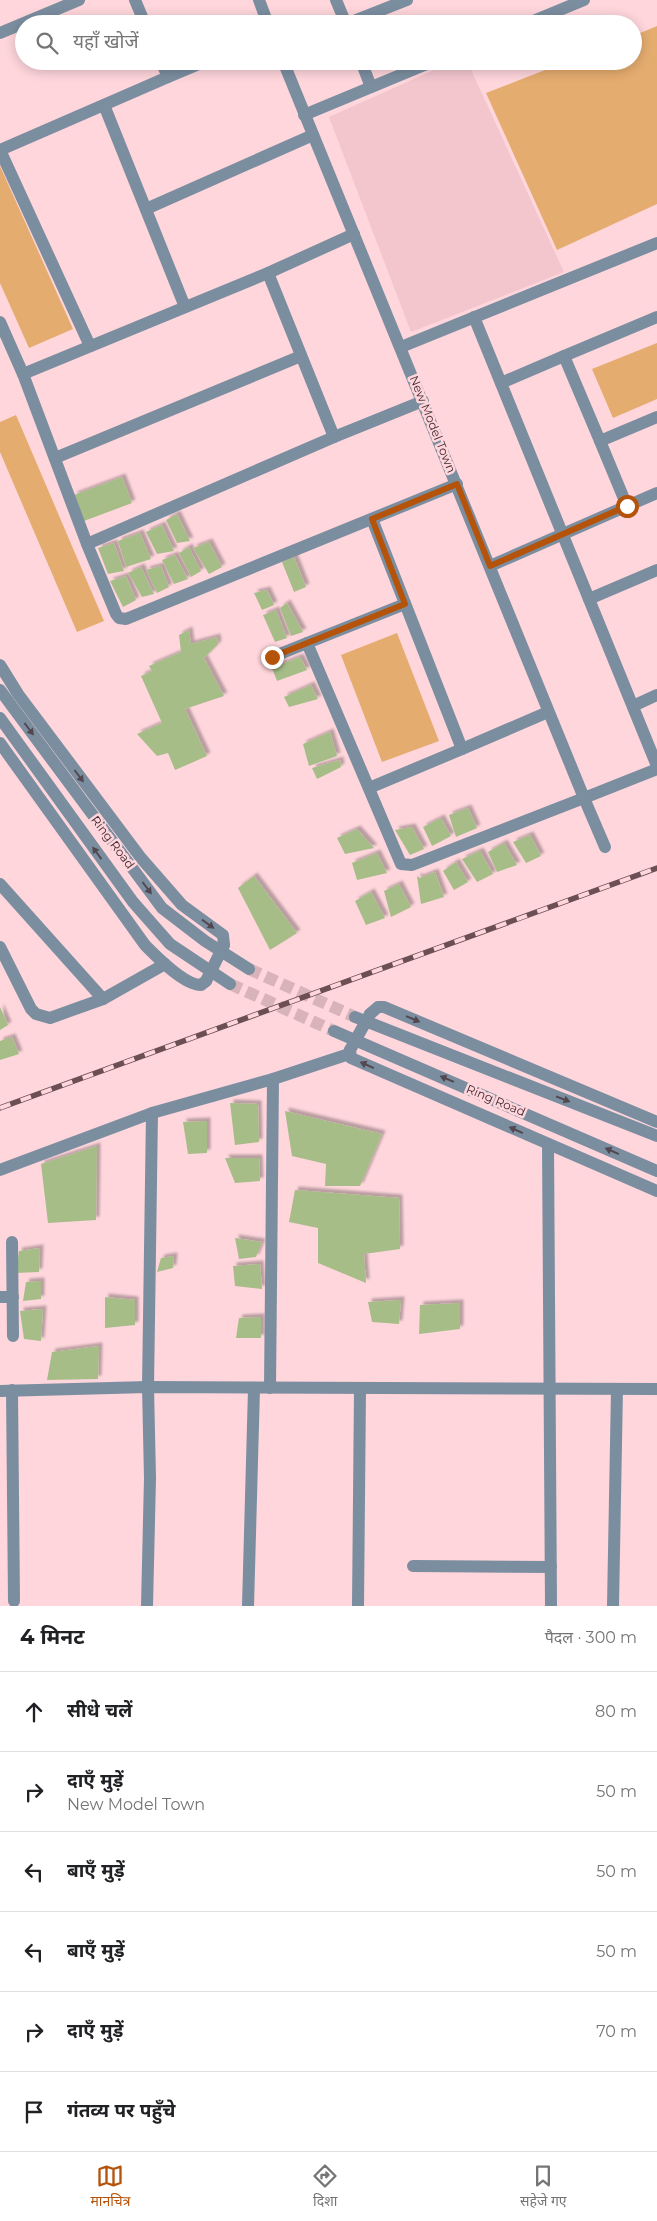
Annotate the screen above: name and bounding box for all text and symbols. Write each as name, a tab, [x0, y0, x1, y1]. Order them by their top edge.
search box	[15, 15, 642, 70]
icon: search	[33, 29, 61, 57]
text: यहाँ खोजें	[73, 30, 139, 53]
street label: New Model Town	[407, 373, 459, 475]
route start	[616, 495, 639, 518]
route end	[261, 646, 284, 669]
one-way arrow	[24, 723, 34, 736]
one-way arrow	[74, 769, 84, 783]
street label: Ring Road	[88, 812, 138, 872]
one-way arrow	[92, 846, 102, 860]
one-way arrow	[142, 881, 152, 895]
one-way arrow	[201, 919, 215, 929]
one-way arrow	[406, 1015, 421, 1023]
one-way arrow	[360, 1060, 374, 1068]
one-way arrow	[440, 1075, 454, 1083]
street label: Ring Road	[464, 1081, 528, 1119]
one-way arrow	[556, 1095, 570, 1103]
one-way arrow	[509, 1125, 523, 1133]
one-way arrow	[605, 1147, 619, 1155]
text: 4 मिनट	[20, 1624, 85, 1649]
text: पैदल · 300 m	[545, 1628, 637, 1647]
icon: ahead	[20, 1698, 48, 1726]
text: सीधे चलें	[67, 1699, 132, 1722]
text: 80 m	[595, 1702, 637, 1721]
text: दाएँ मुड़ें	[67, 1769, 123, 1792]
icon: right	[20, 1778, 48, 1806]
text: 50 m	[596, 1782, 637, 1801]
text: New Model Town	[67, 1795, 205, 1814]
icon: left	[20, 1858, 48, 1886]
text: बाएँ मुड़ें	[67, 1859, 124, 1882]
text: 50 m	[596, 1862, 637, 1881]
icon: left	[20, 1938, 48, 1966]
text: बाएँ मुड़ें	[67, 1939, 124, 1962]
text: 50 m	[596, 1942, 637, 1961]
icon: right	[20, 2018, 48, 2046]
text: दाएँ मुड़ें	[67, 2019, 123, 2042]
text: 70 m	[596, 2022, 637, 2041]
icon: arrive	[20, 2098, 48, 2126]
text: गंतव्य पर पहुँचे	[67, 2099, 175, 2122]
tab: मानचित्र	[90, 2162, 130, 2212]
tab: दिशा	[311, 2162, 339, 2212]
tab: सहेजे गए	[520, 2162, 567, 2212]

